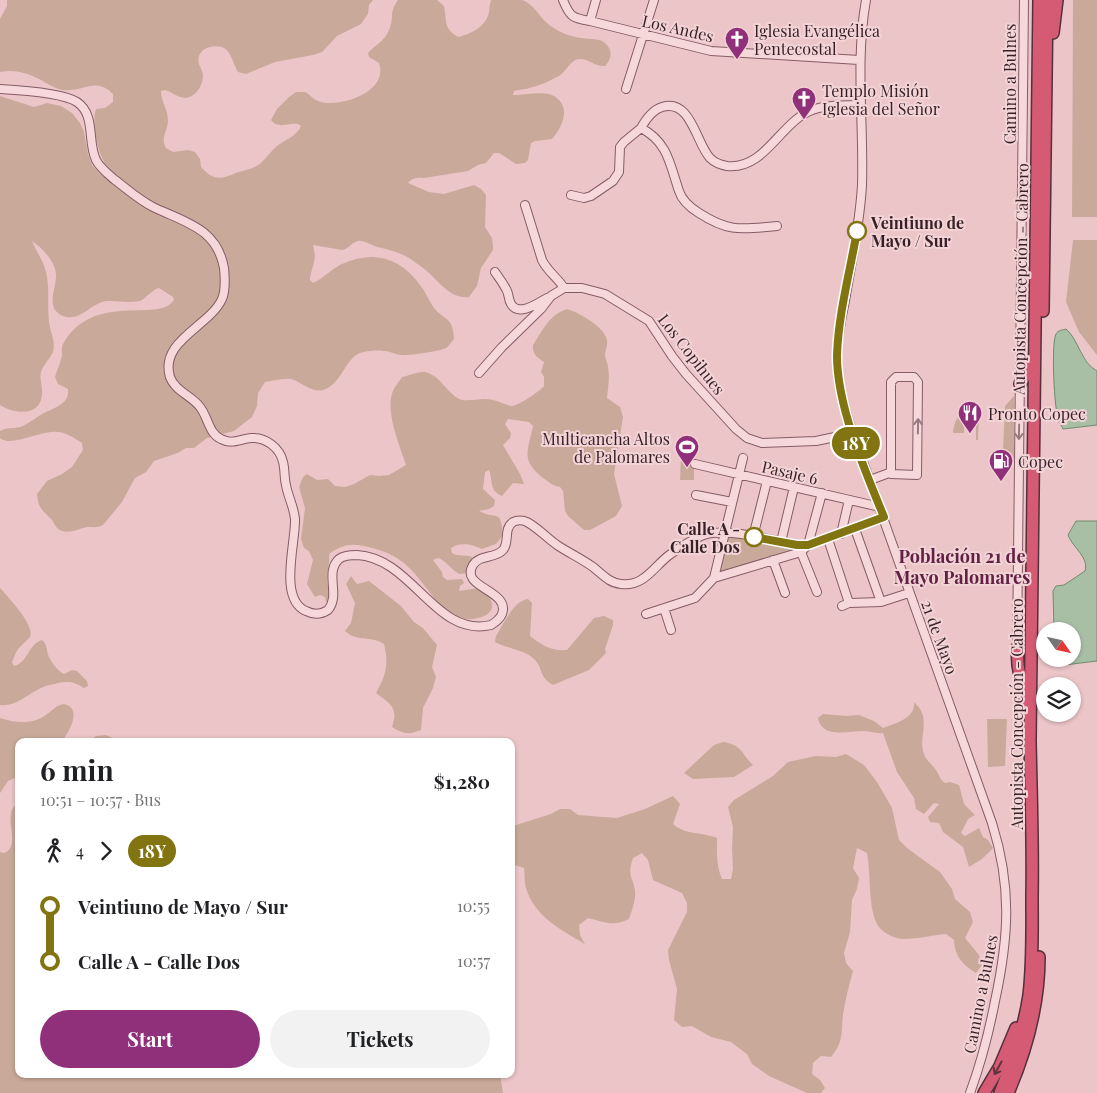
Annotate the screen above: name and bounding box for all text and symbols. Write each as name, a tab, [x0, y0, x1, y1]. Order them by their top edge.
street label: Los Andes	[640, 10, 716, 46]
place label: Iglesia Evangélica Pentecostal	[754, 20, 880, 59]
street label: Camino a Bulnes	[999, 24, 1020, 144]
church icon: Iglesia Evangélica Pentecostal	[724, 26, 750, 60]
place label: Templo Misión Iglesia del Señor	[822, 80, 940, 119]
church icon: Templo Misión Iglesia del Señor	[791, 86, 817, 120]
street label: Autopista Concepción - Cabrero	[1007, 163, 1033, 396]
place label: Veintiuno de Mayo / Sur	[870, 212, 964, 251]
marker: Veintiuno de Mayo / Sur	[847, 221, 867, 241]
street label: Los Copihues	[654, 309, 730, 399]
restaurant icon: Pronto Copec	[957, 400, 983, 434]
place label: Pronto Copec	[988, 403, 1086, 424]
one-way arrow	[913, 418, 922, 434]
one-way arrow	[1014, 424, 1024, 440]
line badge: 18Y	[827, 427, 885, 459]
place label: Multicancha Altos de Palomares	[542, 428, 670, 467]
text: 18Y	[842, 431, 870, 455]
sports icon: Multicancha Altos de Palomares	[674, 434, 700, 468]
fuel station icon: Copec	[988, 448, 1014, 482]
place label: Copec	[1018, 451, 1063, 472]
street label: Pasaje 6	[760, 455, 820, 489]
place label: Calle A - Calle Dos	[670, 518, 740, 557]
marker: Calle A - Calle Dos	[744, 527, 764, 547]
district label: Población 21 de Mayo Palomares	[894, 544, 1030, 589]
street label: 21 de Mayo	[917, 597, 963, 677]
street label: Autopista Concepción - Cabrero	[1006, 598, 1027, 831]
north arrow	[1036, 622, 1081, 668]
map controls	[1036, 622, 1081, 722]
button: layers	[1036, 677, 1081, 722]
text: 6 min	[40, 751, 114, 788]
text: $1,280	[434, 768, 490, 794]
text: 10:51 – 10:57 · Bus	[40, 789, 161, 810]
icon: walk	[40, 837, 68, 865]
icon: forward	[92, 837, 120, 865]
text: 18Y	[138, 839, 166, 863]
text: 4	[76, 840, 84, 861]
text: Veintiuno de Mayo / Sur	[78, 893, 288, 919]
text: 10:55	[457, 895, 490, 916]
street label: Camino a Bulnes	[958, 933, 1002, 1055]
text: Calle A - Calle Dos	[78, 948, 240, 974]
text: 10:57	[457, 950, 490, 971]
button: Start	[40, 1010, 260, 1068]
button: Tickets	[270, 1010, 490, 1068]
one-way arrow	[992, 1061, 1002, 1075]

